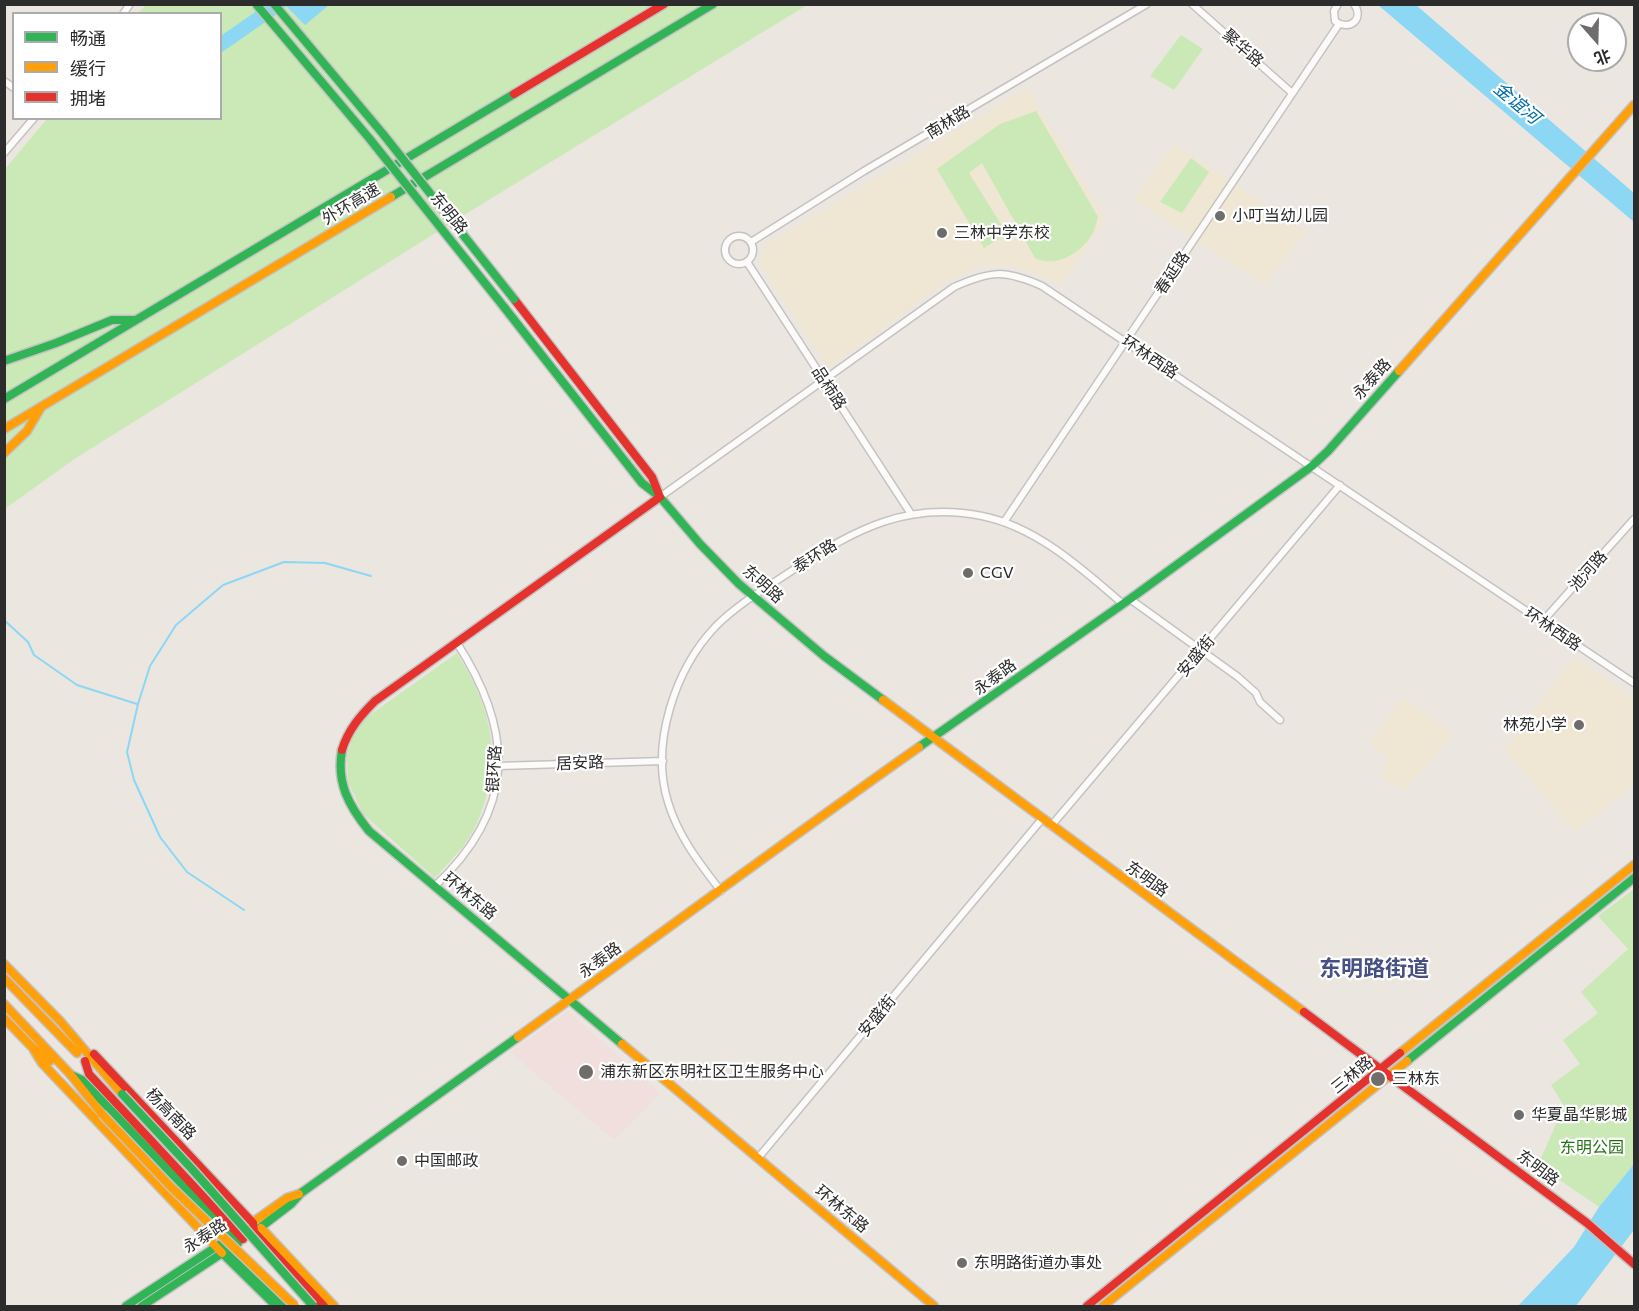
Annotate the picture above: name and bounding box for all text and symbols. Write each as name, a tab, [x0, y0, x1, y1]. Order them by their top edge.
legend	[12, 12, 222, 120]
north arrow	[1567, 12, 1627, 72]
street label: 聚华路	[1219, 25, 1267, 71]
text: 畅通	[70, 27, 106, 49]
text: 北	[1592, 46, 1613, 69]
text: 缓行	[70, 57, 106, 79]
water label: 金谊河	[1489, 77, 1545, 129]
text: 拥堵	[70, 87, 106, 109]
street label: 南林路	[922, 101, 974, 143]
street label: 外环高速	[319, 179, 383, 229]
street label: 东明路	[426, 188, 472, 238]
place label: 小叮当幼儿园	[1232, 206, 1328, 226]
marker: 小叮当幼儿园	[1213, 209, 1227, 223]
place label: 三林中学东校	[954, 223, 1050, 243]
marker: 三林中学东校	[935, 226, 949, 240]
street label: 春延路	[1151, 248, 1193, 298]
street label: 环林西路	[1118, 331, 1182, 383]
street label: 永泰路	[1349, 355, 1395, 403]
street label: 品柿路	[808, 363, 850, 413]
street label: 泰环路	[790, 535, 840, 577]
street label: 池河路	[1565, 547, 1611, 595]
street label: 东明路	[739, 561, 787, 607]
place label: CGV	[980, 563, 1014, 583]
marker: CGV	[961, 566, 975, 580]
street label: 环林西路	[1521, 603, 1585, 655]
street label: 安盛街	[1173, 631, 1219, 681]
street label: 永泰路	[970, 655, 1020, 699]
place label: 林苑小学	[1503, 715, 1567, 735]
marker: 林苑小学	[1572, 718, 1586, 732]
street label: 银环路	[483, 744, 505, 794]
street label: 居安路	[556, 753, 604, 773]
street label: 东明路	[1122, 857, 1172, 901]
street label: 环林东路	[439, 868, 501, 924]
street label: 永泰路	[575, 938, 625, 982]
district label: 东明路街道	[1319, 956, 1429, 982]
street label: 安盛街	[854, 991, 900, 1041]
street label: 三林路	[1327, 1052, 1377, 1098]
place label: 浦东新区东明社区卫生服务中心	[600, 1062, 824, 1082]
marker: 浦东新区东明社区卫生服务中心	[577, 1063, 595, 1081]
place label: 三林东	[1392, 1069, 1440, 1089]
marker: 三林东	[1369, 1070, 1387, 1088]
street label: 杨高南路	[142, 1084, 200, 1144]
place label: 华夏晶华影城	[1531, 1105, 1627, 1125]
marker: 华夏晶华影城	[1512, 1108, 1526, 1122]
park label: 东明公园	[1560, 1138, 1624, 1158]
street label: 东明路	[1513, 1146, 1563, 1190]
place label: 中国邮政	[414, 1151, 478, 1171]
marker: 中国邮政	[395, 1154, 409, 1168]
street label: 环林东路	[811, 1181, 873, 1237]
street label: 永泰路	[180, 1215, 230, 1257]
place label: 东明路街道办事处	[974, 1253, 1102, 1273]
marker: 东明路街道办事处	[955, 1256, 969, 1270]

